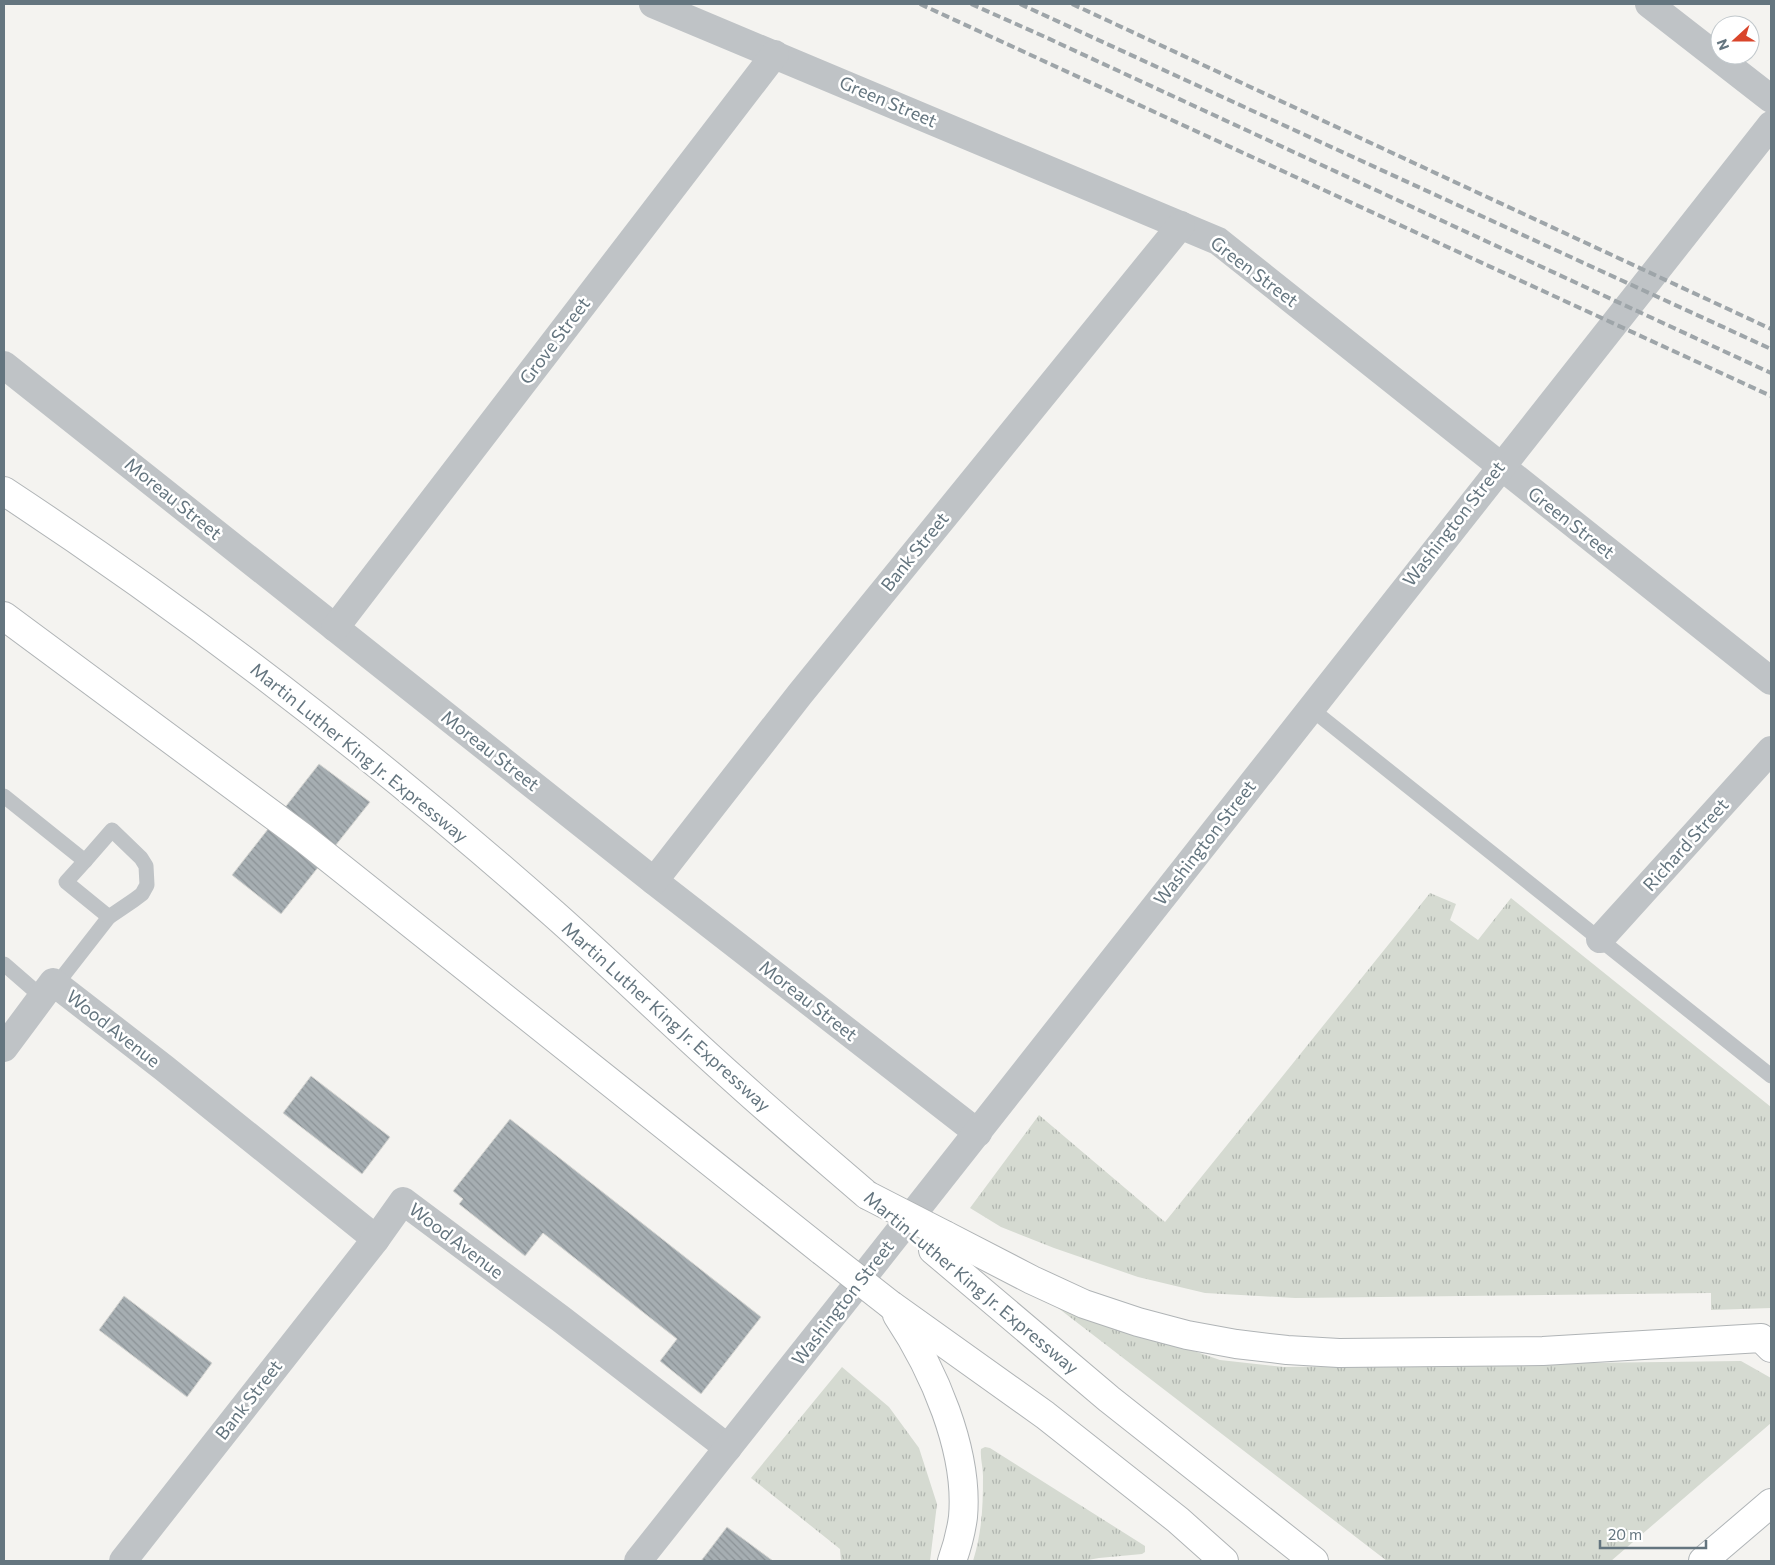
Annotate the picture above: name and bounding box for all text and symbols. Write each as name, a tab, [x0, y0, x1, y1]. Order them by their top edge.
north arrow	[1710, 15, 1760, 65]
text: N	[1713, 37, 1732, 53]
street label: Green Street	[836, 71, 940, 131]
street label: Green Street	[1207, 231, 1303, 311]
street label: Grove Street	[514, 293, 594, 388]
street label: Moreau Street	[121, 453, 226, 544]
street label: Washington Street	[1398, 456, 1509, 590]
street label: Green Street	[1524, 482, 1619, 563]
street label: Bank Street	[876, 507, 953, 595]
street label: Martin Luther King Jr. Expressway	[247, 658, 473, 847]
street label: Moreau Street	[437, 705, 544, 795]
street label: Washington Street	[1149, 775, 1260, 909]
street label: Richard Street	[1638, 794, 1733, 895]
street label: Martin Luther King Jr. Expressway	[558, 917, 776, 1116]
street label: Moreau Street	[755, 955, 862, 1045]
street label: Wood Avenue	[63, 985, 165, 1072]
street label: Martin Luther King Jr. Expressway	[860, 1186, 1083, 1378]
street label: Wood Avenue	[405, 1198, 508, 1283]
street label: Washington Street	[787, 1235, 898, 1369]
street label: Bank Street	[210, 1355, 286, 1444]
scale bar	[1600, 1518, 1706, 1550]
text: 20 m	[1608, 1525, 1642, 1543]

